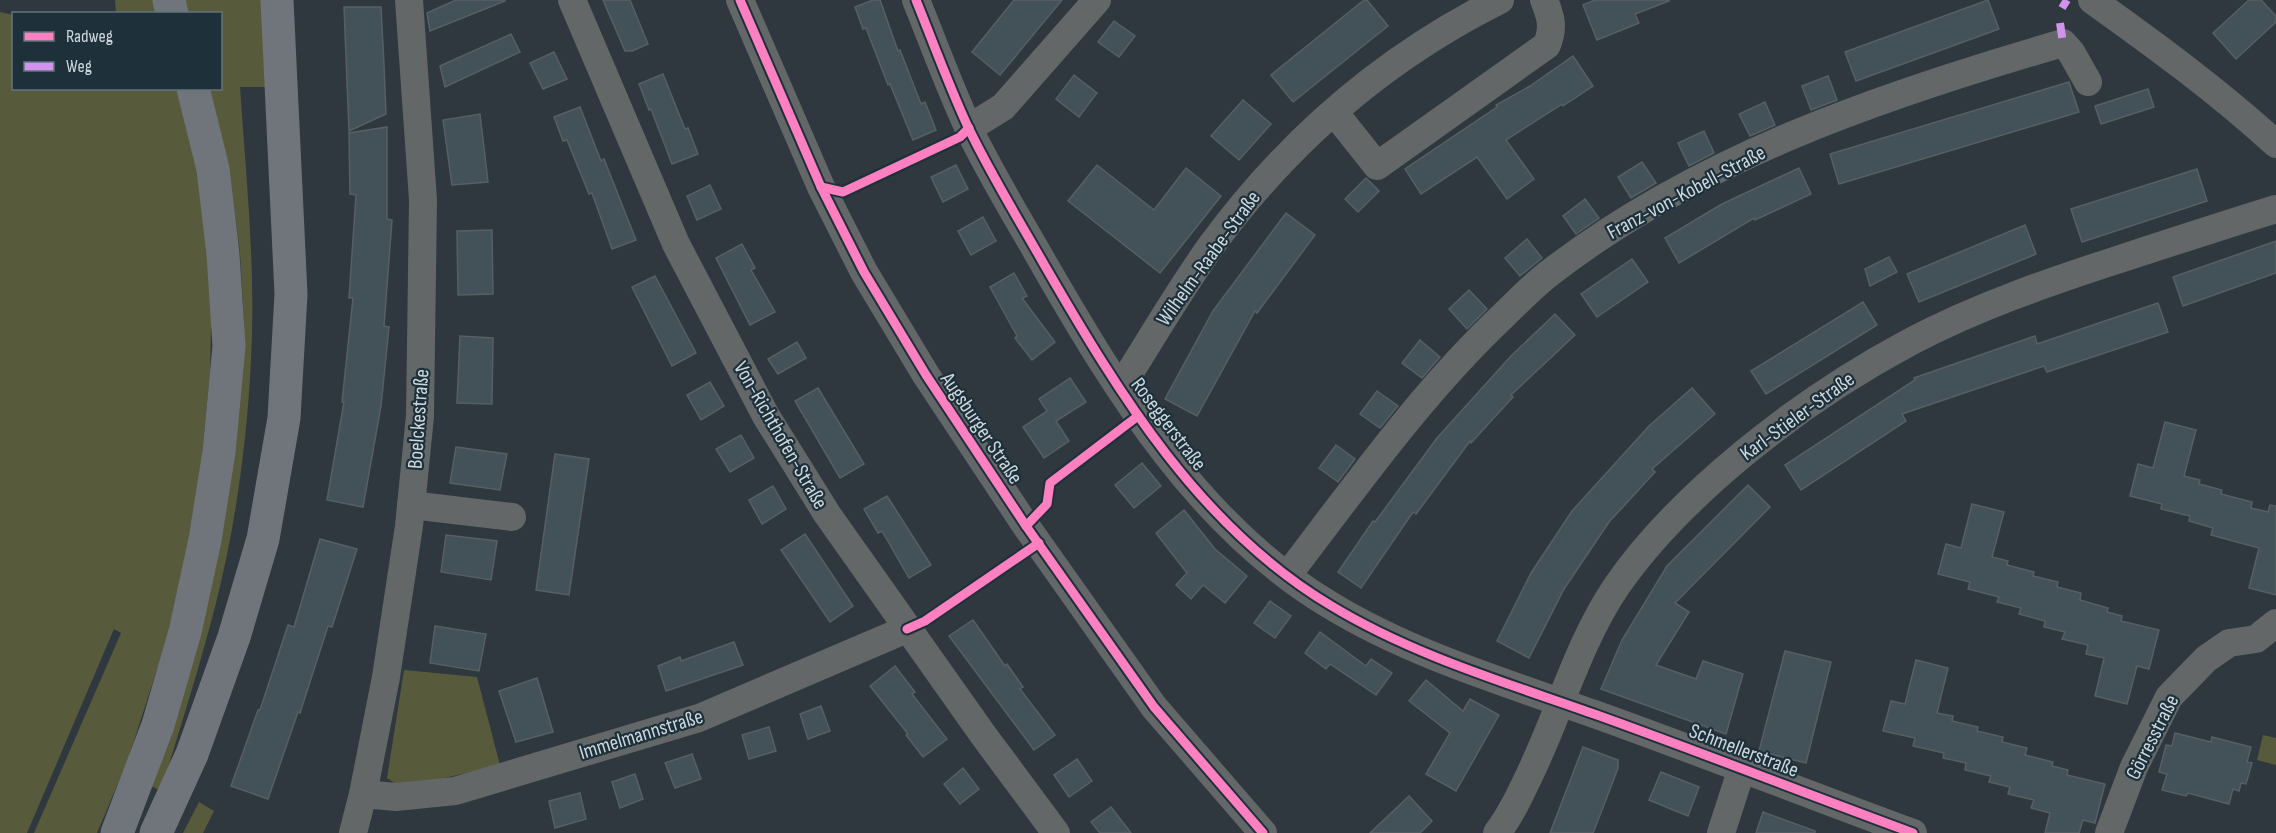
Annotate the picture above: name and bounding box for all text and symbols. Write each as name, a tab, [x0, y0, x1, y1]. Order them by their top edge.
legend	[12, 12, 222, 90]
text: Radweg	[66, 26, 113, 47]
text: Weg	[66, 56, 92, 77]
street label: Franz-von-Kobell-Straße	[1603, 140, 1770, 245]
street label: Wilhelm-Raabe-Straße	[1151, 186, 1266, 331]
street label: Von-Richthofen-Straße	[728, 357, 833, 514]
street label: Augsburger Straße	[935, 367, 1028, 489]
street label: Karl-Stieler-Straße	[1735, 367, 1859, 466]
street label: Boelckestraße	[403, 368, 434, 470]
street label: Roseggerstraße	[1126, 373, 1212, 476]
street label: Görresstraße	[2120, 691, 2184, 784]
street label: Immelmannstraße	[576, 704, 706, 765]
street label: Schmellerstraße	[1686, 718, 1802, 783]

